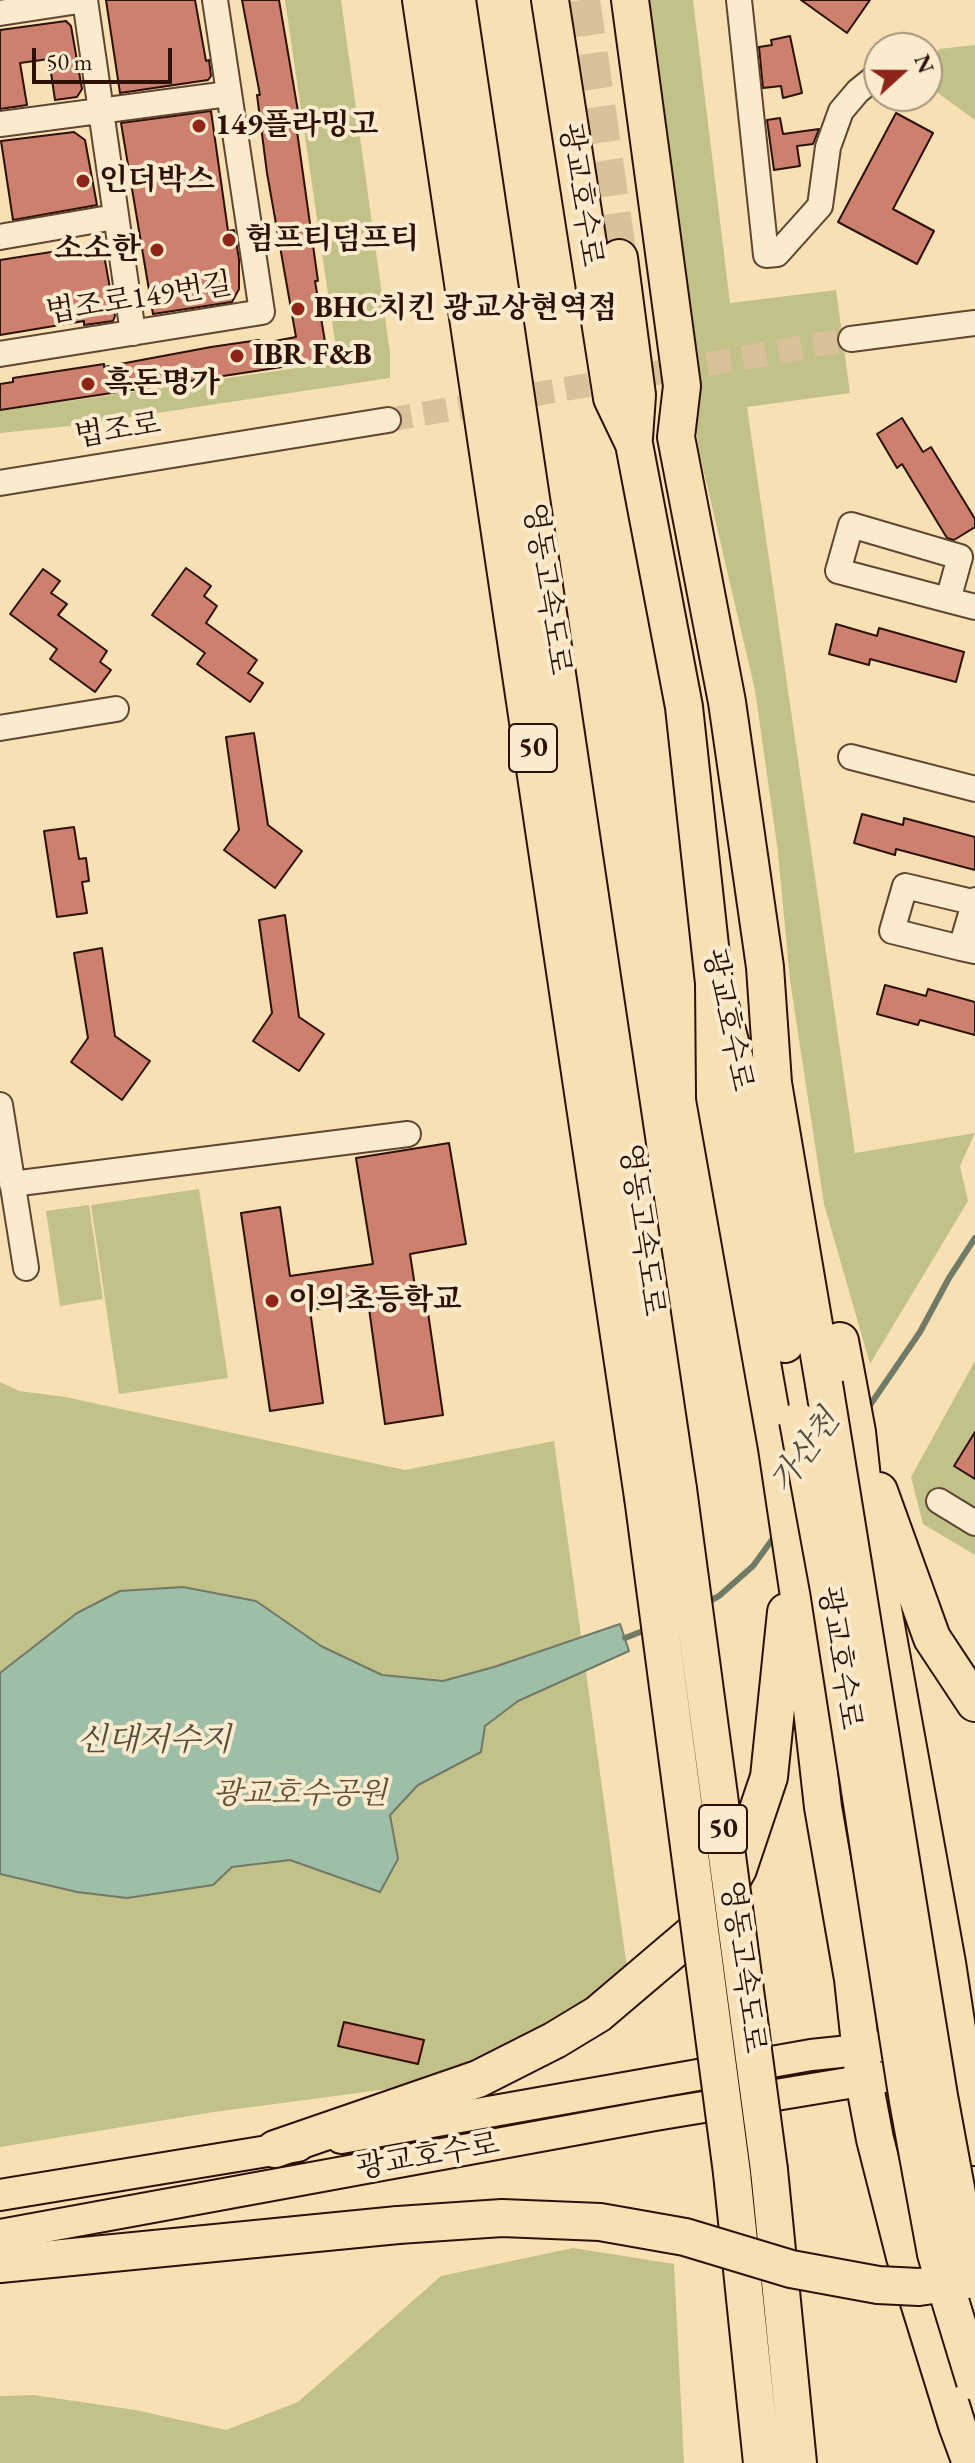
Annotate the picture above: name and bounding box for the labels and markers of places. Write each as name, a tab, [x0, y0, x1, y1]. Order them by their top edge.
place label: 149플라밍고	[215, 108, 379, 144]
marker: 149플라밍고	[190, 117, 208, 135]
place label: 인더박스	[99, 163, 215, 199]
marker: 인더박스	[74, 172, 92, 190]
place label: 험프티덤프티	[245, 222, 419, 258]
marker: 험프티덤프티	[220, 231, 238, 249]
place label: 소소한	[54, 232, 141, 268]
marker: 소소한	[148, 241, 166, 259]
place label: BHC치킨 광교상현역점	[314, 291, 617, 327]
marker: BHC치킨 광교상현역점	[289, 300, 307, 318]
place label: IBR F&B	[253, 338, 372, 374]
marker: IBR F&B	[228, 347, 246, 365]
place label: 흑돈명가	[104, 366, 220, 402]
marker: 흑돈명가	[79, 375, 97, 393]
place label: 이의초등학교	[288, 1283, 462, 1319]
marker: 이의초등학교	[263, 1292, 281, 1310]

